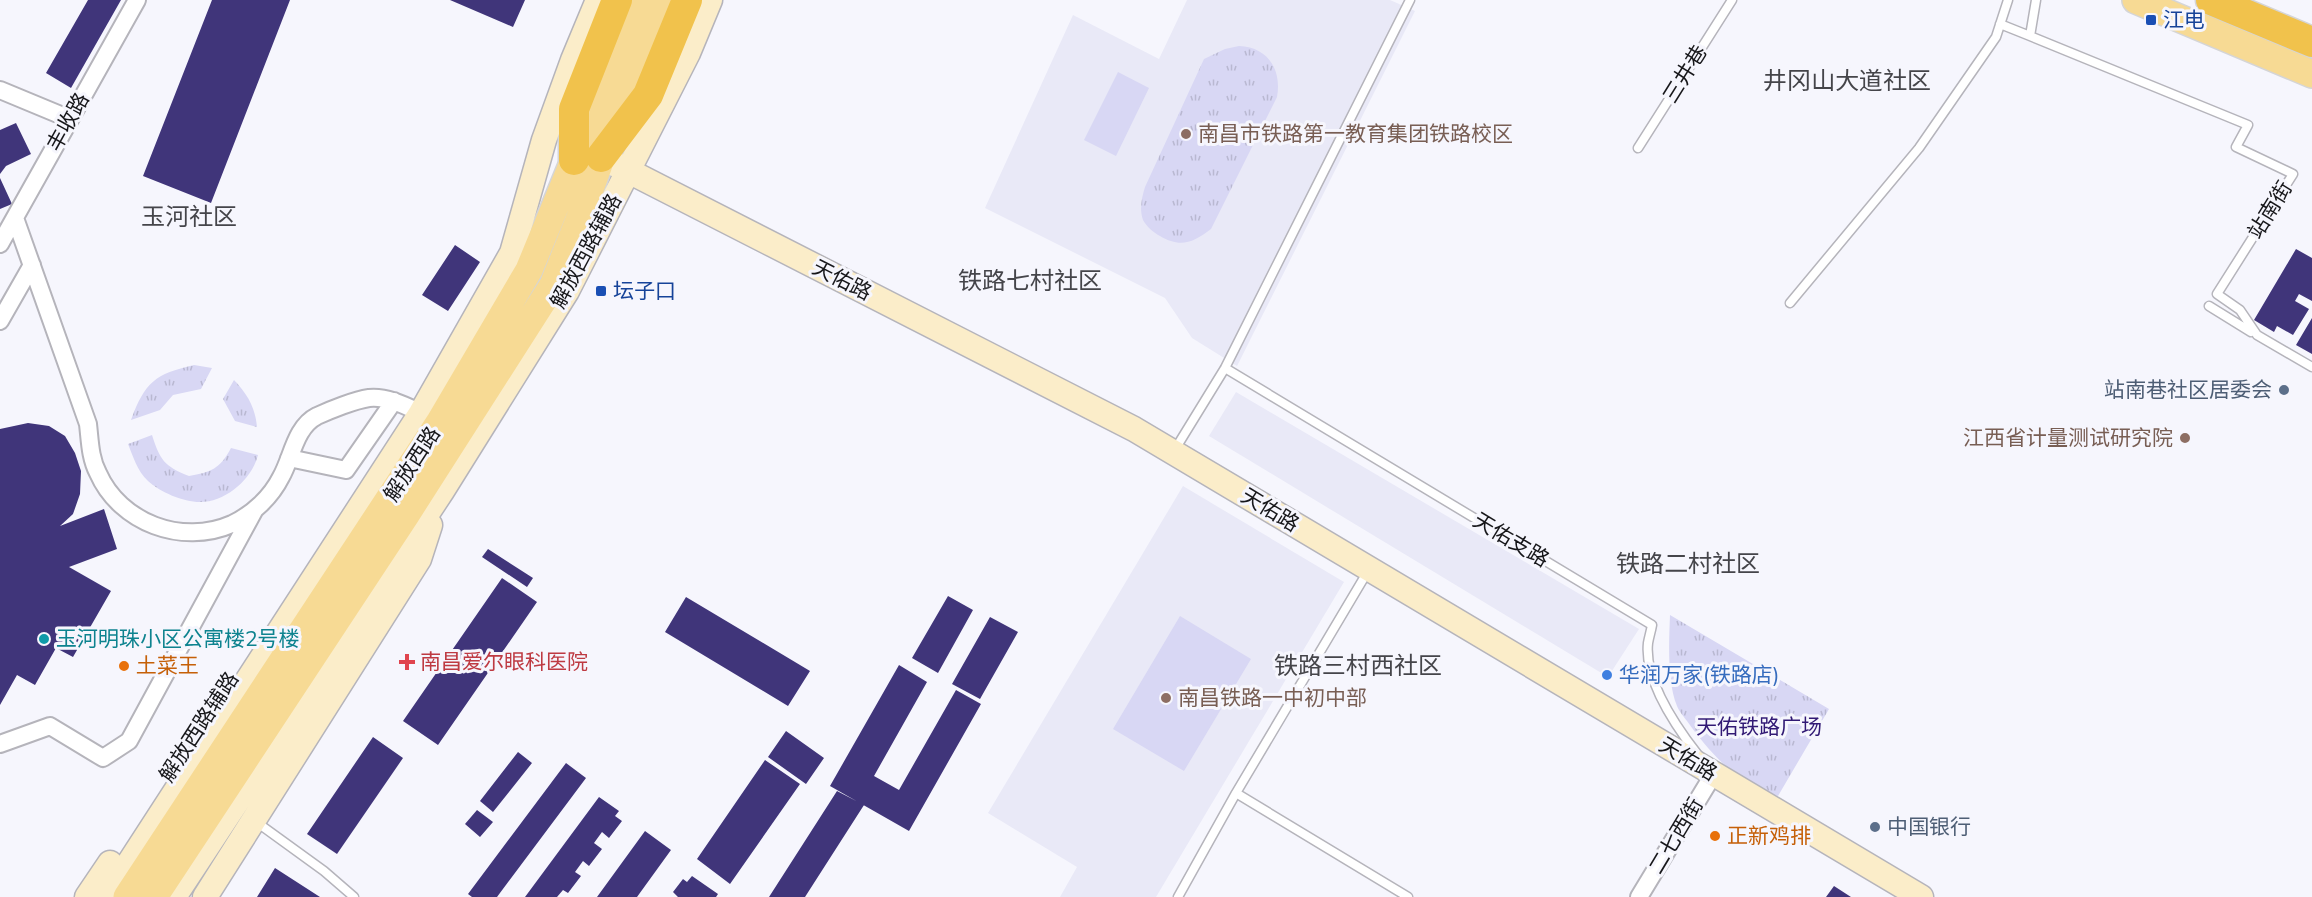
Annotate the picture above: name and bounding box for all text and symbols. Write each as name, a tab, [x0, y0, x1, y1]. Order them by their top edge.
place label: 江电	[2163, 6, 2205, 32]
marker: 江电	[2144, 13, 2158, 27]
street label: 三井巷	[1656, 40, 1712, 107]
district label: 井冈山大道社区	[1763, 65, 1931, 95]
street label: 丰收路	[40, 88, 94, 155]
place label: 南昌市铁路第一教育集团铁路校区	[1198, 120, 1513, 146]
marker: 南昌市铁路第一教育集团铁路校区	[1179, 127, 1193, 141]
street label: 站南街	[2241, 176, 2297, 243]
street label: 解放西路辅路	[544, 189, 626, 312]
district label: 玉河社区	[141, 201, 237, 231]
street label: 天佑路	[808, 253, 876, 305]
district label: 铁路七村社区	[958, 265, 1102, 295]
place label: 坛子口	[613, 277, 676, 303]
marker: 坛子口	[594, 284, 608, 298]
place label: 站南巷社区居委会	[2104, 376, 2272, 402]
marker: 站南巷社区居委会	[2277, 383, 2291, 397]
street label: 解放西路	[377, 421, 445, 506]
place label: 江西省计量测试研究院	[1963, 424, 2173, 450]
marker: 江西省计量测试研究院	[2178, 431, 2192, 445]
street label: 天佑路	[1237, 482, 1304, 537]
street label: 天佑支路	[1469, 506, 1554, 572]
district label: 铁路二村社区	[1616, 548, 1760, 578]
place label: 玉河明珠小区公寓楼2号楼	[56, 625, 300, 651]
marker: 玉河明珠小区公寓楼2号楼	[37, 632, 51, 646]
place label: 南昌爱尔眼科医院	[420, 648, 588, 674]
district label: 铁路三村西社区	[1274, 650, 1442, 680]
place label: 土菜王	[136, 652, 199, 678]
marker: 南昌爱尔眼科医院	[398, 653, 416, 671]
marker: 土菜王	[117, 659, 131, 673]
place label: 华润万家(铁路店)	[1619, 661, 1779, 687]
street label: 解放西路辅路	[153, 667, 243, 786]
marker: 华润万家(铁路店)	[1600, 668, 1614, 682]
place label: 南昌铁路一中初中部	[1178, 684, 1367, 710]
marker: 南昌铁路一中初中部	[1159, 691, 1173, 705]
park label: 天佑铁路广场	[1696, 713, 1822, 739]
street label: 天佑路	[1655, 731, 1722, 786]
street label: 二七西街	[1642, 793, 1708, 878]
place label: 中国银行	[1887, 813, 1971, 839]
marker: 中国银行	[1868, 820, 1882, 834]
place label: 正新鸡排	[1727, 822, 1811, 848]
marker: 正新鸡排	[1708, 829, 1722, 843]

